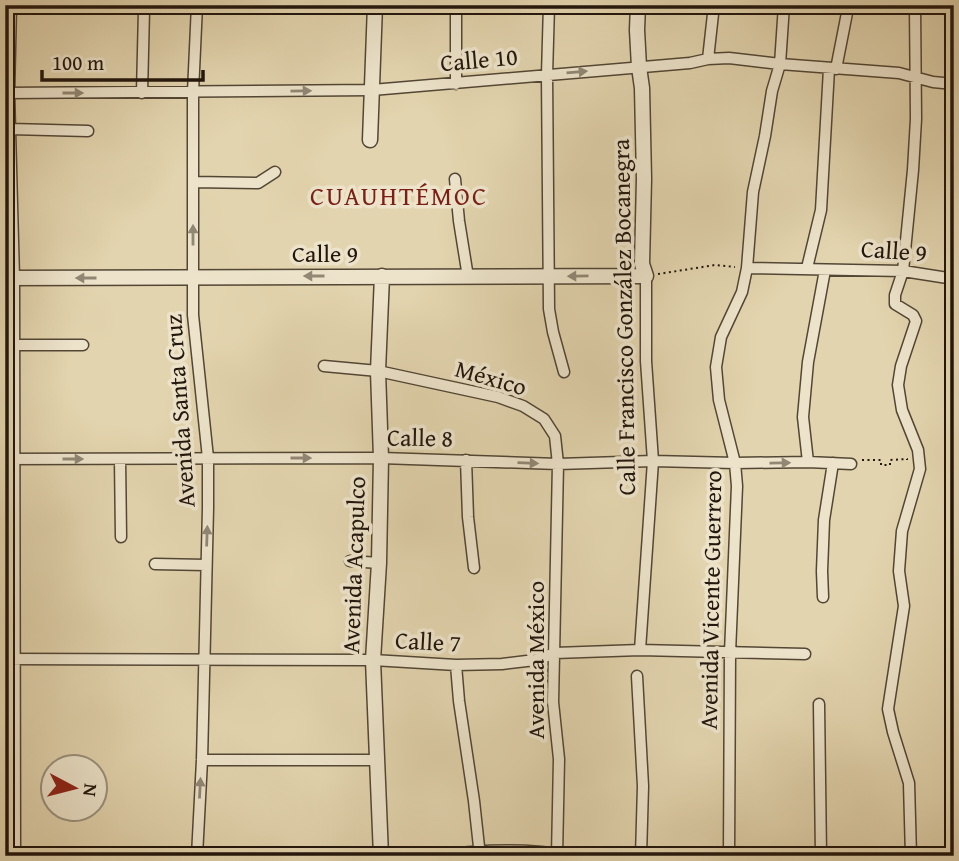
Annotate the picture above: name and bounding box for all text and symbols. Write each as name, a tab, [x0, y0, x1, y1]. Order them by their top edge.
scale bar	[42, 38, 203, 82]
street label: Calle 10	[439, 39, 519, 80]
text: 100 m	[52, 47, 104, 78]
one-way arrow	[566, 67, 588, 78]
one-way arrow	[290, 85, 312, 97]
one-way arrow	[63, 87, 85, 99]
street label: Calle Francisco González Bocanegra	[603, 138, 644, 496]
district label: CUAUHTÉMOC	[310, 176, 488, 215]
one-way arrow	[187, 224, 199, 246]
street label: Calle 9	[860, 231, 928, 270]
street label: Calle 9	[292, 236, 358, 271]
one-way arrow	[302, 270, 324, 282]
one-way arrow	[566, 271, 588, 282]
one-way arrow	[75, 272, 97, 284]
street label: Avenida Santa Cruz	[155, 313, 204, 509]
street label: México	[451, 351, 531, 404]
street label: Calle 8	[387, 419, 453, 456]
one-way arrow	[290, 452, 312, 464]
one-way arrow	[63, 453, 85, 465]
one-way arrow	[518, 457, 540, 468]
one-way arrow	[770, 457, 792, 468]
street label: Avenida Vicente Guerrero	[691, 470, 730, 730]
street label: Avenida Acapulco	[333, 476, 374, 654]
one-way arrow	[201, 524, 212, 546]
street label: Avenida México	[518, 581, 553, 739]
street label: Calle 7	[394, 622, 462, 661]
north arrow	[38, 752, 108, 822]
one-way arrow	[195, 776, 206, 798]
text: N	[76, 782, 106, 798]

